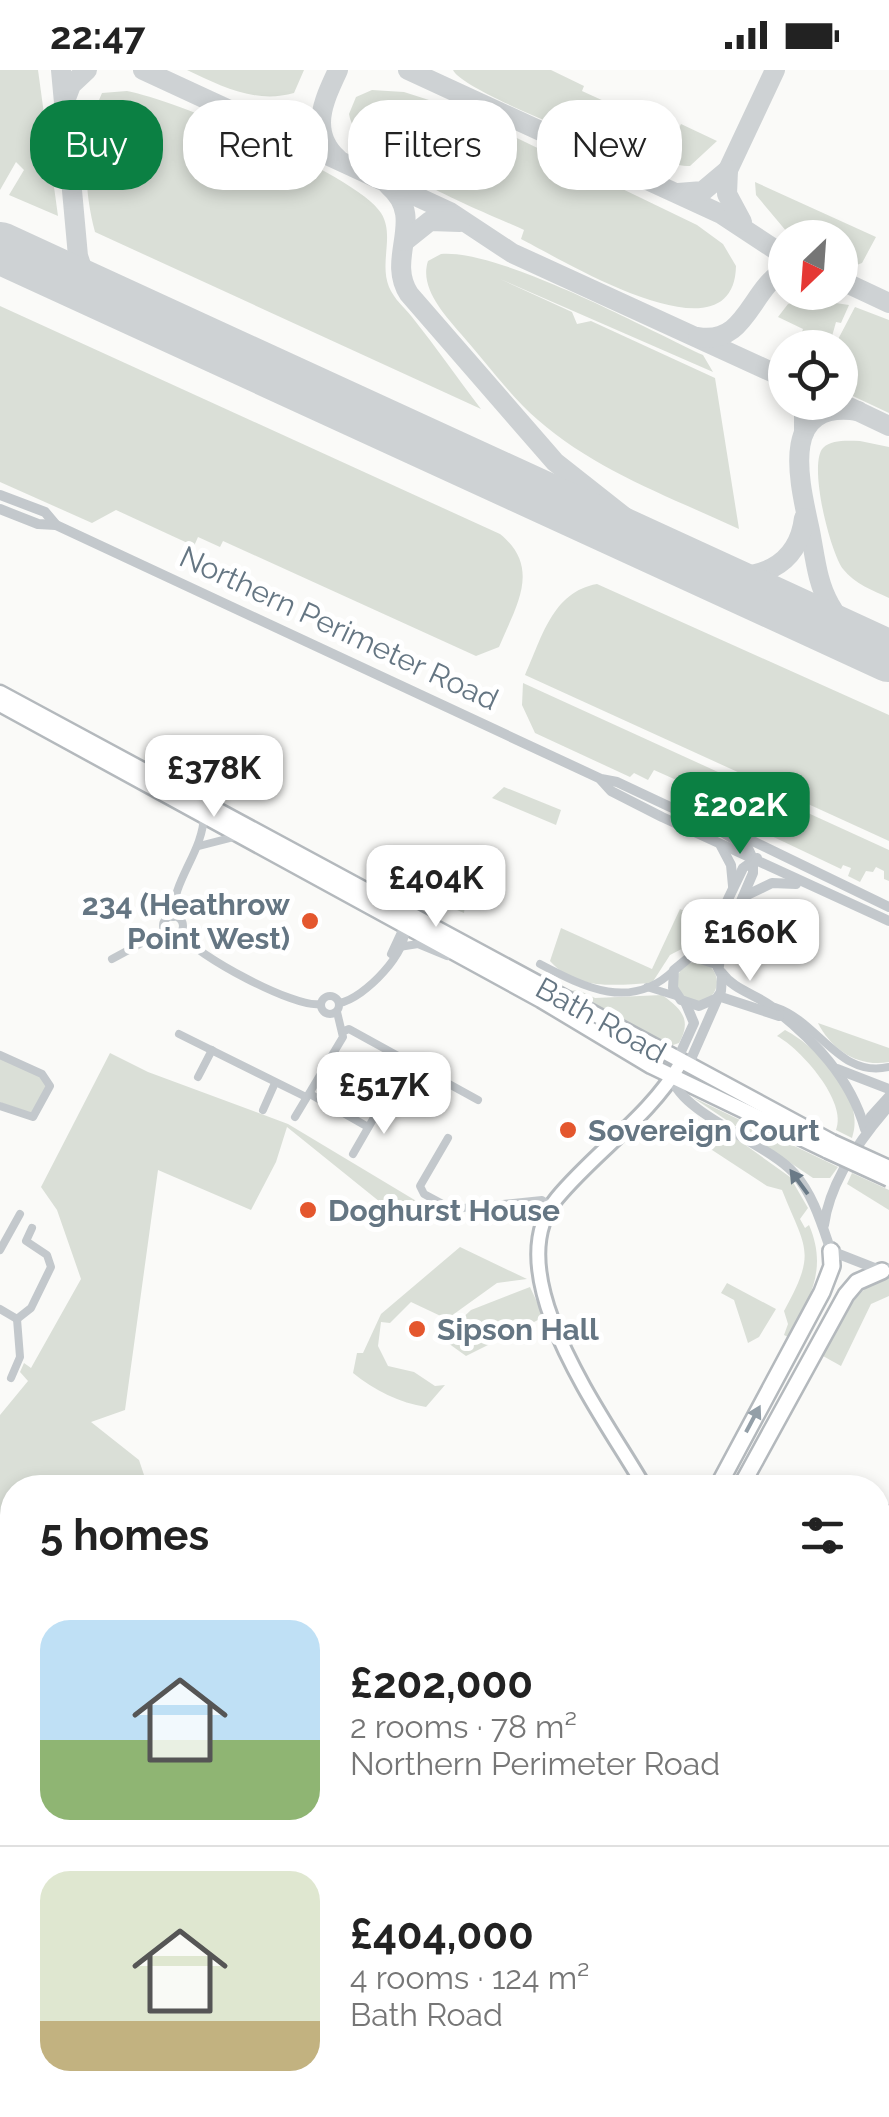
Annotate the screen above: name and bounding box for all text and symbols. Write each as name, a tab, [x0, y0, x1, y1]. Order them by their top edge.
text: 22:47	[50, 13, 145, 58]
chip: Buy	[30, 100, 163, 190]
chip: Rent	[183, 100, 328, 190]
chip: Filters	[348, 100, 517, 190]
chip: New	[537, 100, 682, 190]
north arrow	[768, 220, 858, 310]
map controls	[768, 220, 858, 420]
button: locate	[768, 330, 858, 420]
street label: Northern Perimeter Road	[174, 539, 504, 717]
pin: £378K	[144, 735, 284, 820]
text: £378K	[167, 749, 261, 786]
pin: £202K	[670, 772, 810, 857]
text: £202K	[693, 786, 787, 823]
pin: £404K	[366, 845, 506, 930]
text: £404K	[388, 859, 484, 896]
place label: 234 (Heathrow Point West)	[82, 887, 291, 956]
pin: £160K	[680, 899, 820, 984]
marker: 234 (Heathrow Point West)	[299, 910, 321, 932]
text: £160K	[703, 913, 797, 950]
street label: Bath Road	[530, 970, 672, 1070]
pin: £517K	[314, 1052, 454, 1137]
text: £517K	[339, 1066, 429, 1103]
place label: Sovereign Court	[588, 1113, 820, 1148]
marker: Sovereign Court	[557, 1119, 579, 1141]
one-way arrow	[789, 1169, 809, 1195]
place label: Doghurst House	[328, 1193, 560, 1228]
marker: Doghurst House	[297, 1199, 319, 1221]
place label: Sipson Hall	[437, 1312, 599, 1347]
marker: Sipson Hall	[406, 1318, 428, 1340]
one-way arrow	[744, 1405, 761, 1434]
icon: filters	[795, 1508, 850, 1563]
text: 5 homes	[40, 1511, 209, 1560]
text: £202,000	[350, 1659, 533, 1708]
icon: home	[120, 1660, 240, 1780]
text: 2 rooms · 78 m²	[350, 1708, 577, 1745]
text: Northern Perimeter Road	[350, 1745, 720, 1782]
text: £404,000	[350, 1910, 534, 1959]
icon: home	[120, 1911, 240, 2031]
text: 4 rooms · 124 m²	[350, 1959, 590, 1996]
text: Bath Road	[350, 1996, 503, 2033]

